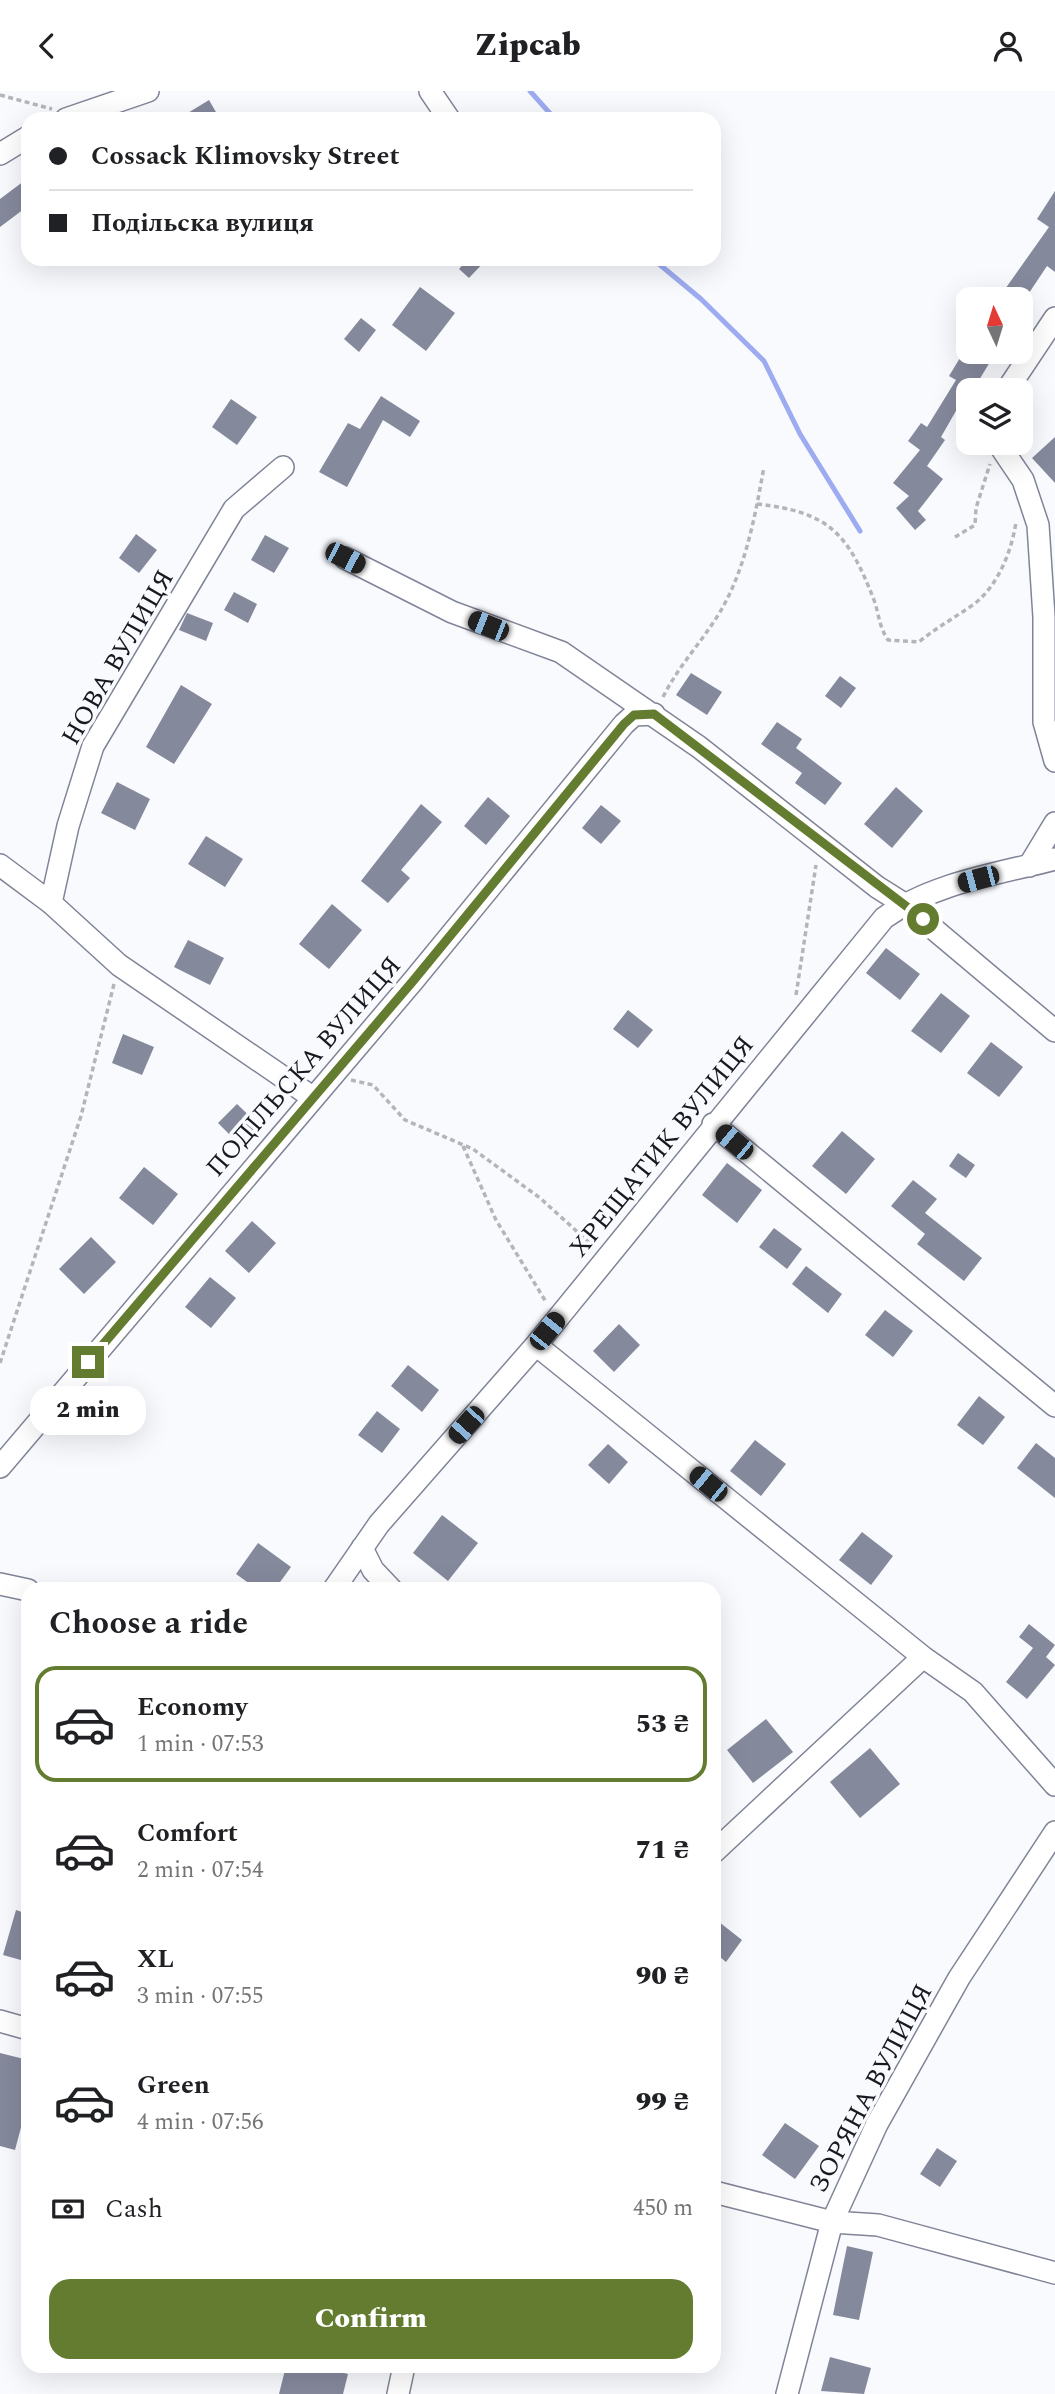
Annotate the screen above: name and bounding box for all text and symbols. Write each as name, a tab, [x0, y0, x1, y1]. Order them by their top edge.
text: Zipcab	[474, 21, 581, 70]
icon: back	[28, 27, 66, 65]
icon: person	[989, 27, 1027, 65]
text: Cossack Klimovsky Street	[91, 136, 399, 176]
text: Подільска вулиця	[91, 203, 314, 243]
north arrow	[956, 287, 1032, 364]
map controls	[956, 287, 1033, 455]
button: layers	[956, 378, 1033, 455]
car	[322, 539, 369, 577]
street label: НОВА ВУЛИЦЯ	[51, 562, 184, 753]
car	[465, 608, 512, 644]
car	[955, 863, 1002, 895]
route start	[907, 903, 939, 935]
street label: ПОДІЛЬСКА ВУЛИЦЯ	[196, 947, 411, 1186]
street label: ХРЕЩАТИК ВУЛИЦЯ	[559, 1027, 764, 1266]
car	[712, 1120, 757, 1164]
car	[526, 1308, 569, 1354]
route end	[72, 1346, 104, 1378]
callout: 2 min	[30, 1387, 146, 1435]
text: 2 min	[56, 1393, 120, 1428]
car	[445, 1402, 488, 1448]
car	[686, 1463, 731, 1505]
text: Choose a ride	[49, 1599, 248, 1648]
text: Economy	[137, 1687, 247, 1727]
icon: car	[53, 1693, 116, 1756]
text: 53 ₴	[636, 1704, 689, 1744]
text: 1 min · 07:53	[137, 1727, 264, 1762]
text: Comfort	[137, 1813, 238, 1853]
icon: car	[53, 1819, 116, 1882]
text: 71 ₴	[636, 1830, 689, 1870]
text: 2 min · 07:54	[137, 1853, 264, 1888]
text: XL	[137, 1939, 174, 1979]
icon: car	[53, 1945, 116, 2008]
text: 90 ₴	[636, 1956, 689, 1996]
street label: ЗОРЯНА ВУЛИЦЯ	[799, 1977, 943, 2200]
text: 3 min · 07:55	[137, 1979, 264, 2014]
text: Green	[137, 2065, 210, 2105]
icon: car	[53, 2071, 116, 2134]
text: 99 ₴	[636, 2082, 689, 2122]
text: 4 min · 07:56	[137, 2105, 264, 2140]
text: Cash	[105, 2189, 163, 2229]
icon: cash	[49, 2190, 87, 2228]
text: 450 m	[633, 2191, 693, 2226]
button: Confirm	[49, 2279, 693, 2359]

